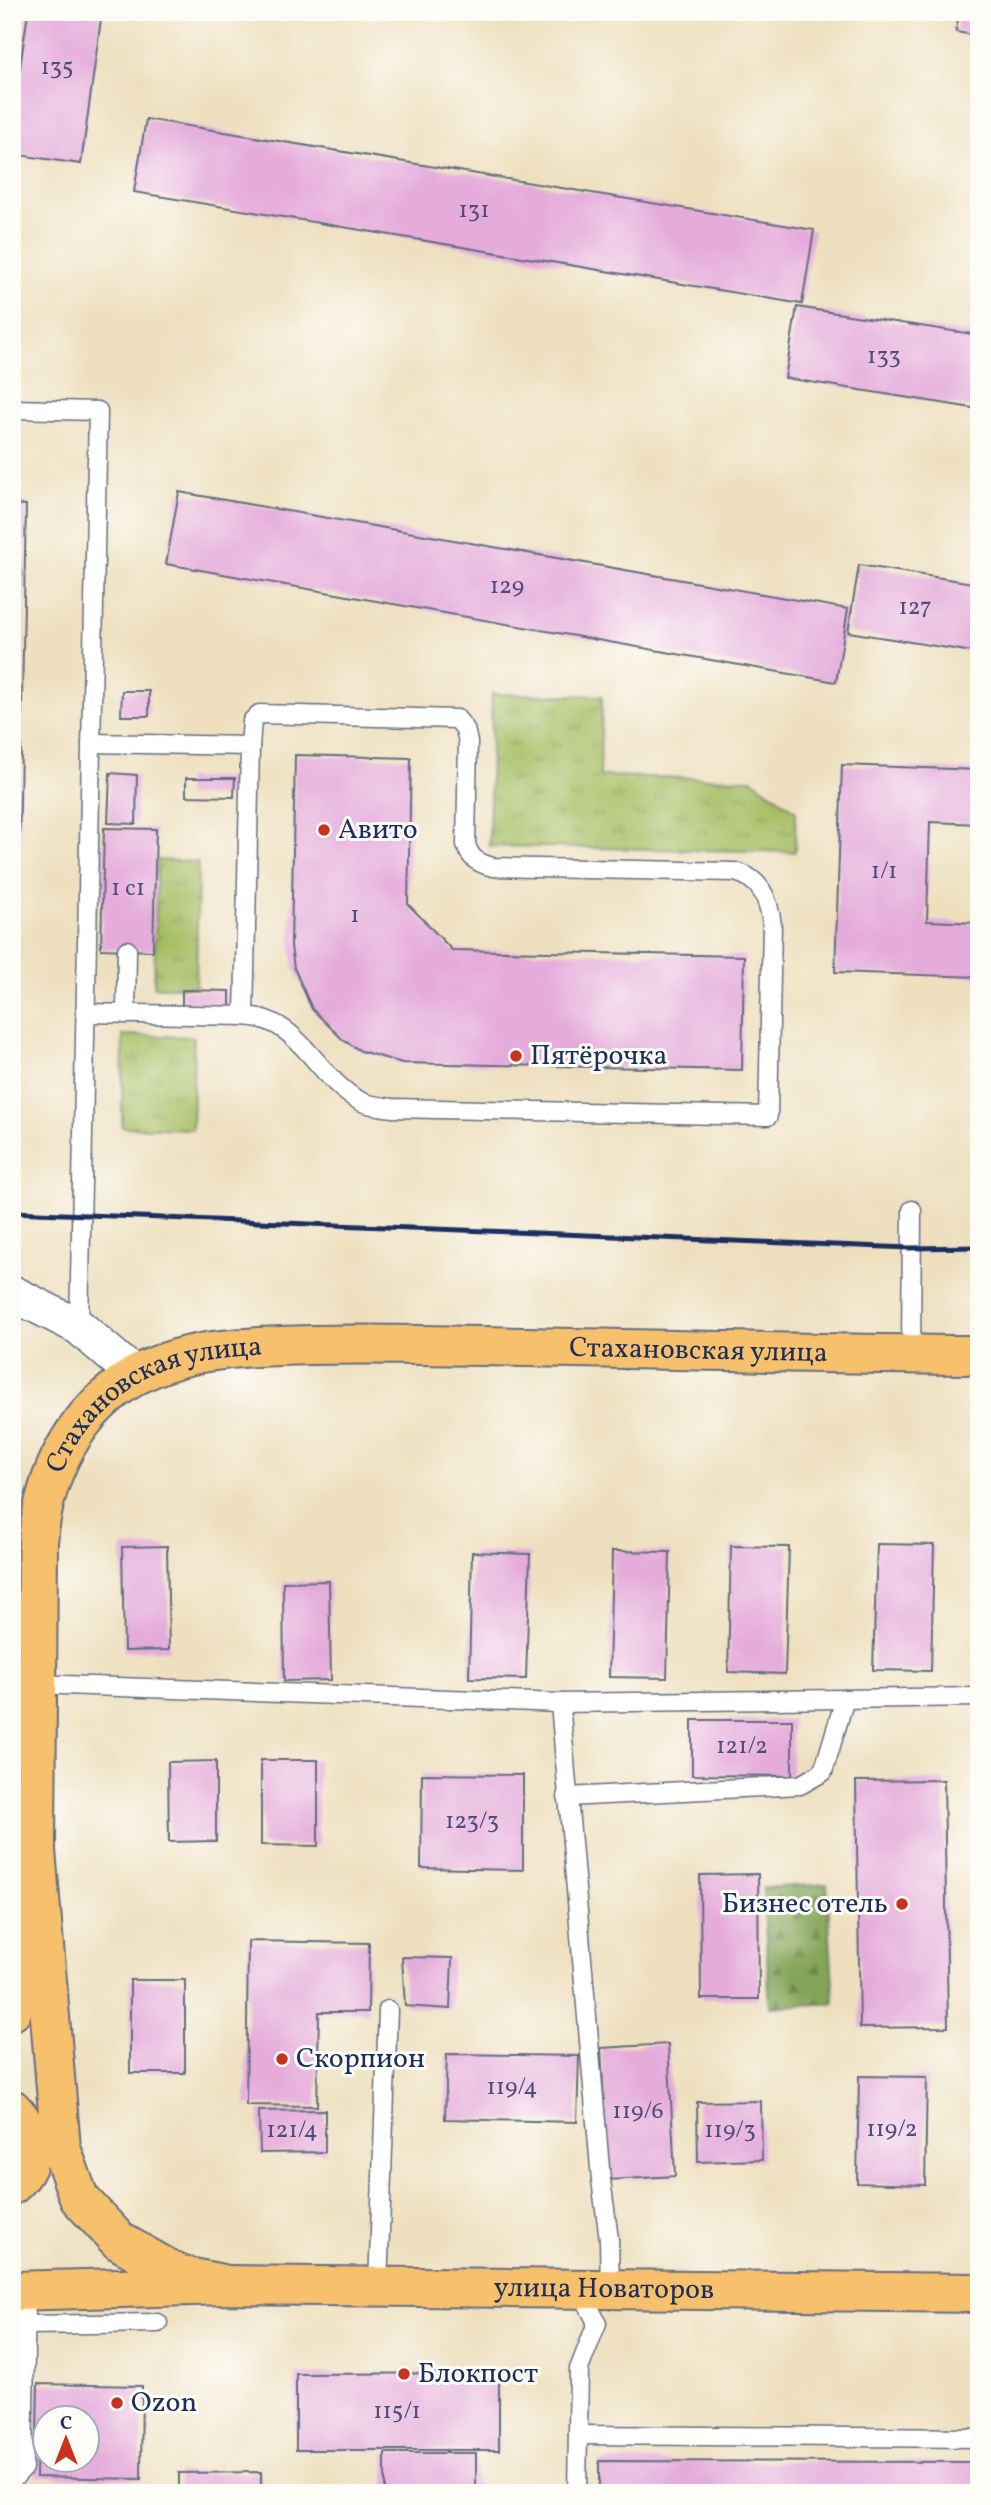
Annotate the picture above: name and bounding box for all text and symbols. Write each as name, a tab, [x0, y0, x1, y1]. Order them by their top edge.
house number: 135	[40, 51, 74, 85]
house number: 131	[459, 194, 489, 228]
house number: 133	[867, 340, 901, 374]
house number: 129	[490, 570, 524, 604]
house number: 127	[898, 591, 932, 625]
place label: Авито	[338, 811, 418, 850]
marker: Авито	[316, 822, 332, 838]
house number: 1/1	[871, 855, 897, 889]
house number: 1 с1	[111, 872, 145, 906]
house number: 1	[350, 899, 360, 933]
place label: Пятёрочка	[530, 1037, 667, 1076]
marker: Пятёрочка	[508, 1048, 524, 1064]
street label: Стахановская улица	[36, 1327, 263, 1479]
street label: Стахановская улица	[569, 1328, 828, 1373]
house number: 121/2	[716, 1730, 768, 1764]
house number: 123/3	[445, 1805, 499, 1839]
place label: Бизнес отель	[722, 1885, 888, 1924]
marker: Бизнес отель	[894, 1896, 910, 1912]
place label: Скорпион	[296, 2040, 425, 2079]
marker: Скорпион	[274, 2051, 290, 2067]
house number: 119/4	[486, 2071, 538, 2105]
house number: 119/6	[612, 2095, 664, 2129]
house number: 119/2	[866, 2113, 918, 2147]
house number: 121/4	[266, 2114, 318, 2148]
house number: 119/3	[704, 2114, 756, 2148]
street label: улица Новаторов	[493, 2268, 714, 2310]
place label: Блокпост	[418, 2355, 538, 2394]
marker: Блокпост	[396, 2366, 412, 2382]
place label: Ozon	[131, 2384, 197, 2423]
marker: Ozon	[109, 2395, 125, 2411]
house number: 115/1	[373, 2395, 421, 2429]
north arrow	[32, 2404, 102, 2474]
text: С	[60, 2411, 72, 2437]

